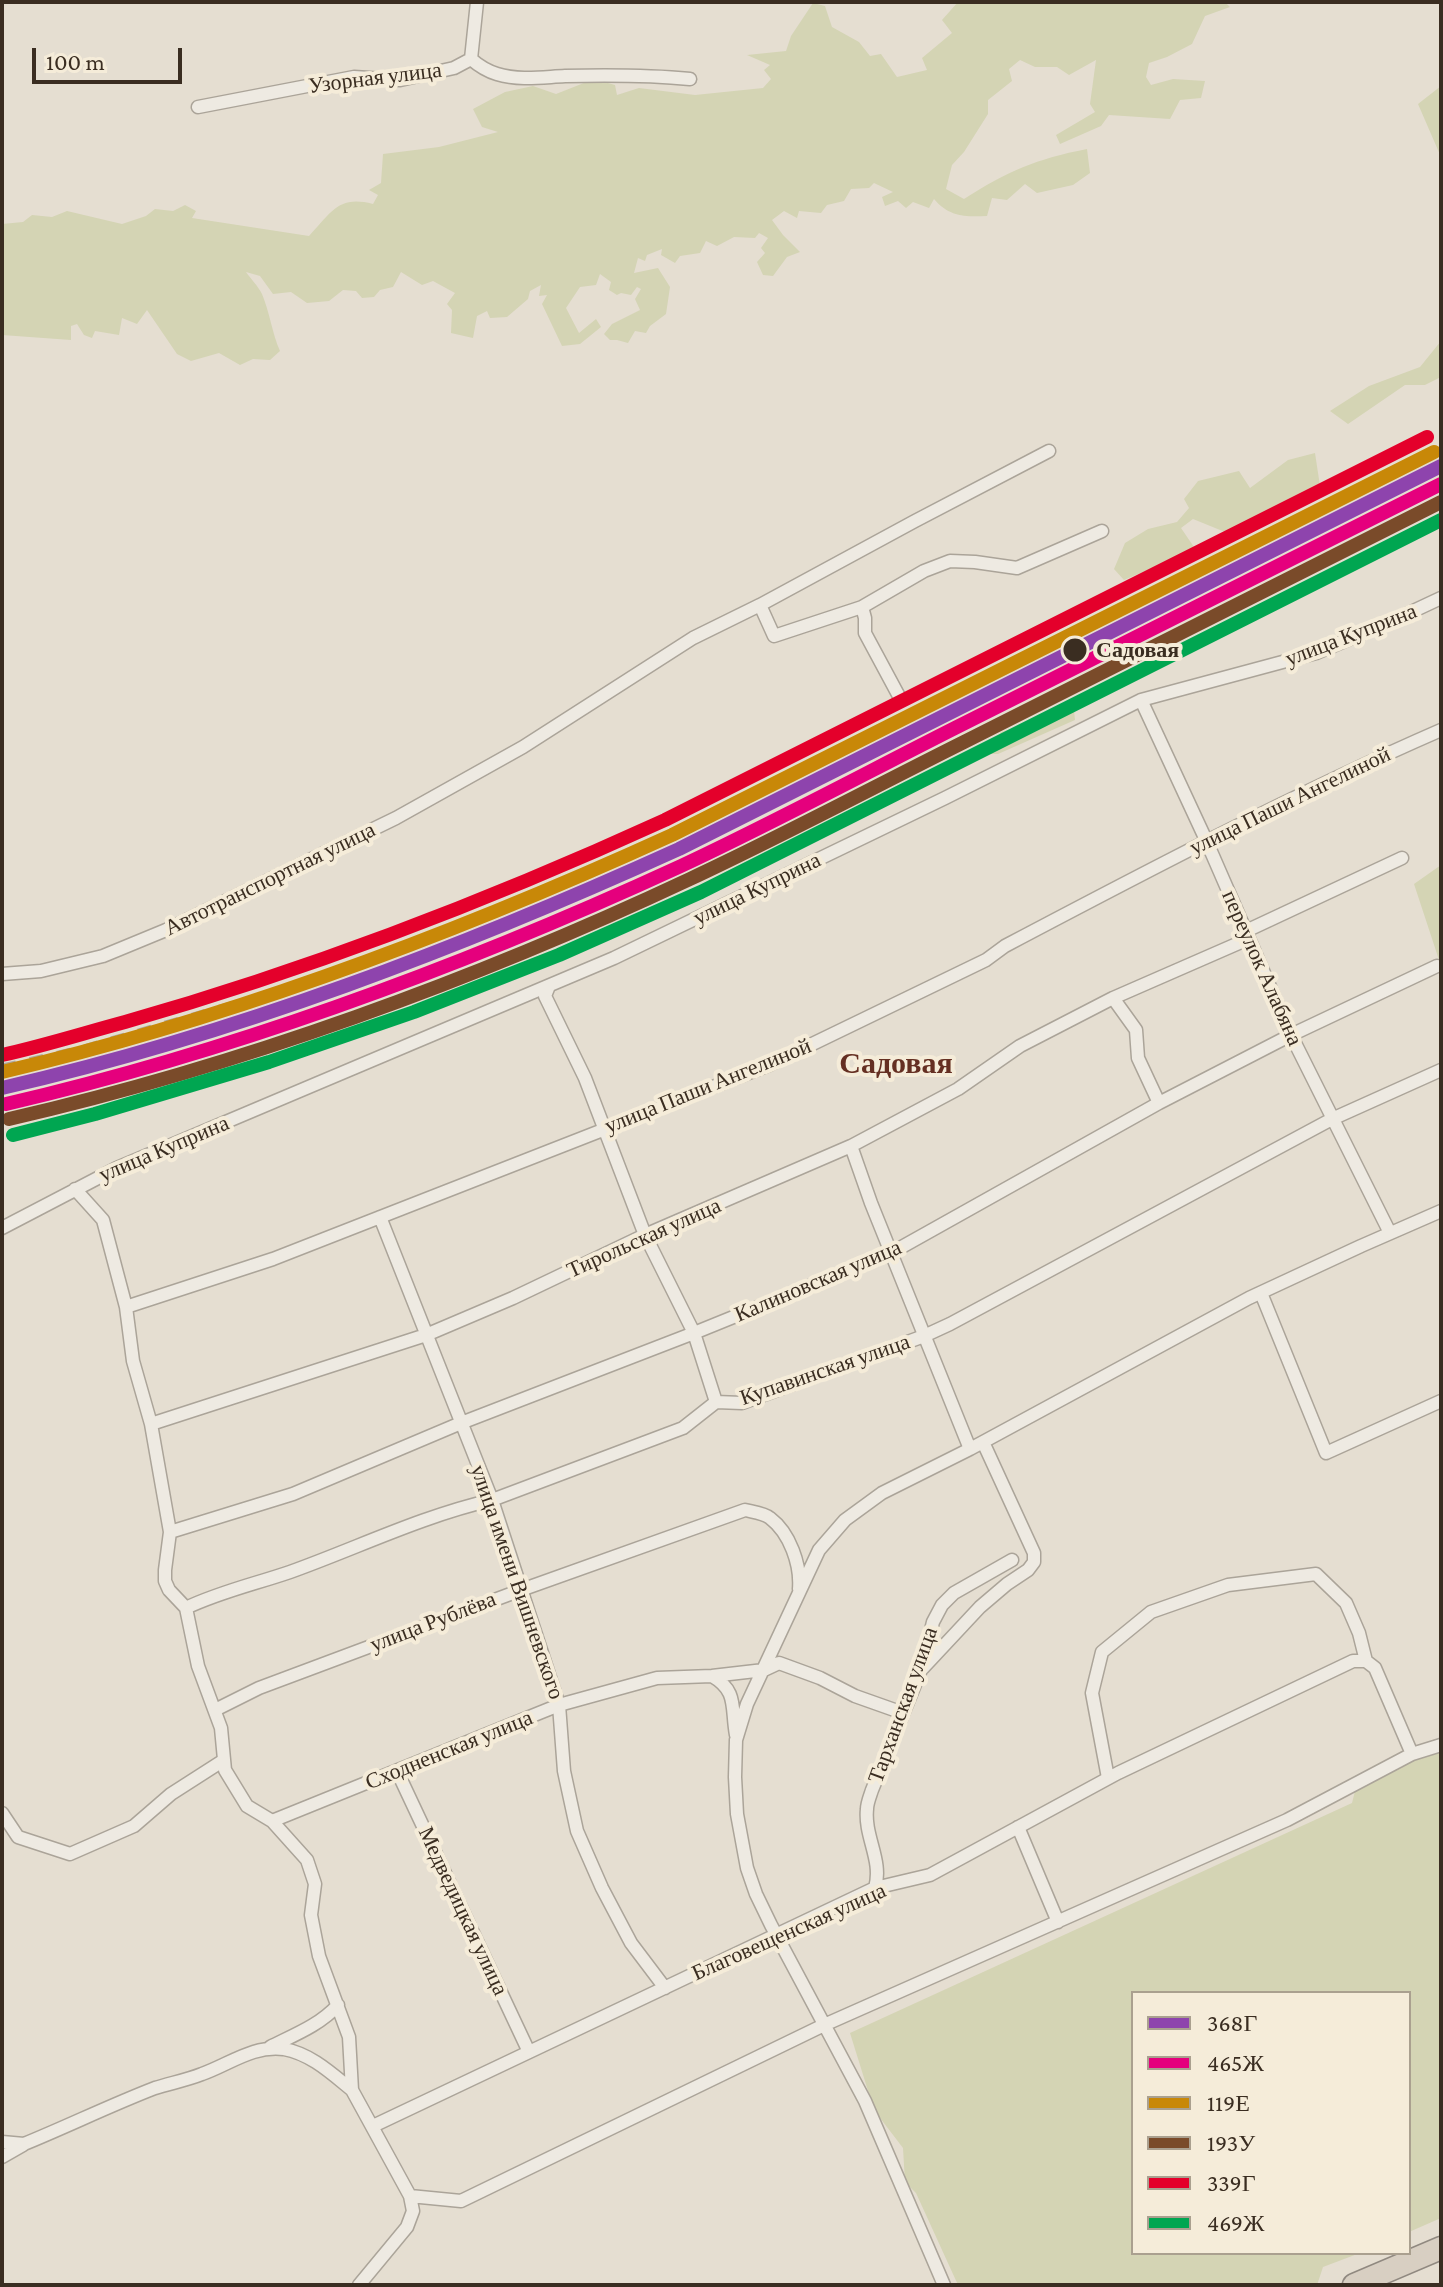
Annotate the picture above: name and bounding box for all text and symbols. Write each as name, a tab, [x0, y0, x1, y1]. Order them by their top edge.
scale bar	[36, 32, 186, 82]
text: 100 m	[46, 48, 105, 75]
street label: Узорная улица	[307, 57, 443, 99]
street label: улица Куприна	[1282, 598, 1420, 672]
marker: Садовая	[1061, 636, 1089, 664]
place label: Садовая	[1096, 637, 1179, 663]
street label: улица Паши Ангелиной	[1185, 741, 1395, 861]
street label: Автотранспортная улица	[160, 816, 380, 942]
street label: улица Куприна	[689, 847, 825, 931]
street label: переулок Алабяна	[1216, 886, 1308, 1050]
street label: улица Паши Ангелиной	[601, 1032, 815, 1140]
district label: Садовая	[839, 1046, 953, 1082]
street label: улица Куприна	[95, 1110, 233, 1188]
street label: Тирольская улица	[563, 1192, 725, 1284]
street label: Калиновская улица	[731, 1234, 905, 1328]
street label: Купавинская улица	[737, 1329, 913, 1411]
street label: улица имени Вишневского	[464, 1461, 570, 1703]
street label: улица Рублёва	[366, 1586, 500, 1658]
street label: Тарханская улица	[862, 1623, 944, 1787]
street label: Сходненская улица	[361, 1704, 537, 1796]
street label: Медведицкая улица	[412, 1822, 514, 2000]
street label: Благовещенская улица	[688, 1877, 890, 1987]
legend	[1131, 1991, 1411, 2255]
text: 368Г	[1207, 2009, 1257, 2036]
text: 465Ж	[1207, 2049, 1264, 2076]
text: 119Е	[1207, 2089, 1250, 2116]
text: 193У	[1207, 2129, 1255, 2156]
text: 339Г	[1207, 2169, 1256, 2196]
text: 469Ж	[1207, 2209, 1265, 2236]

